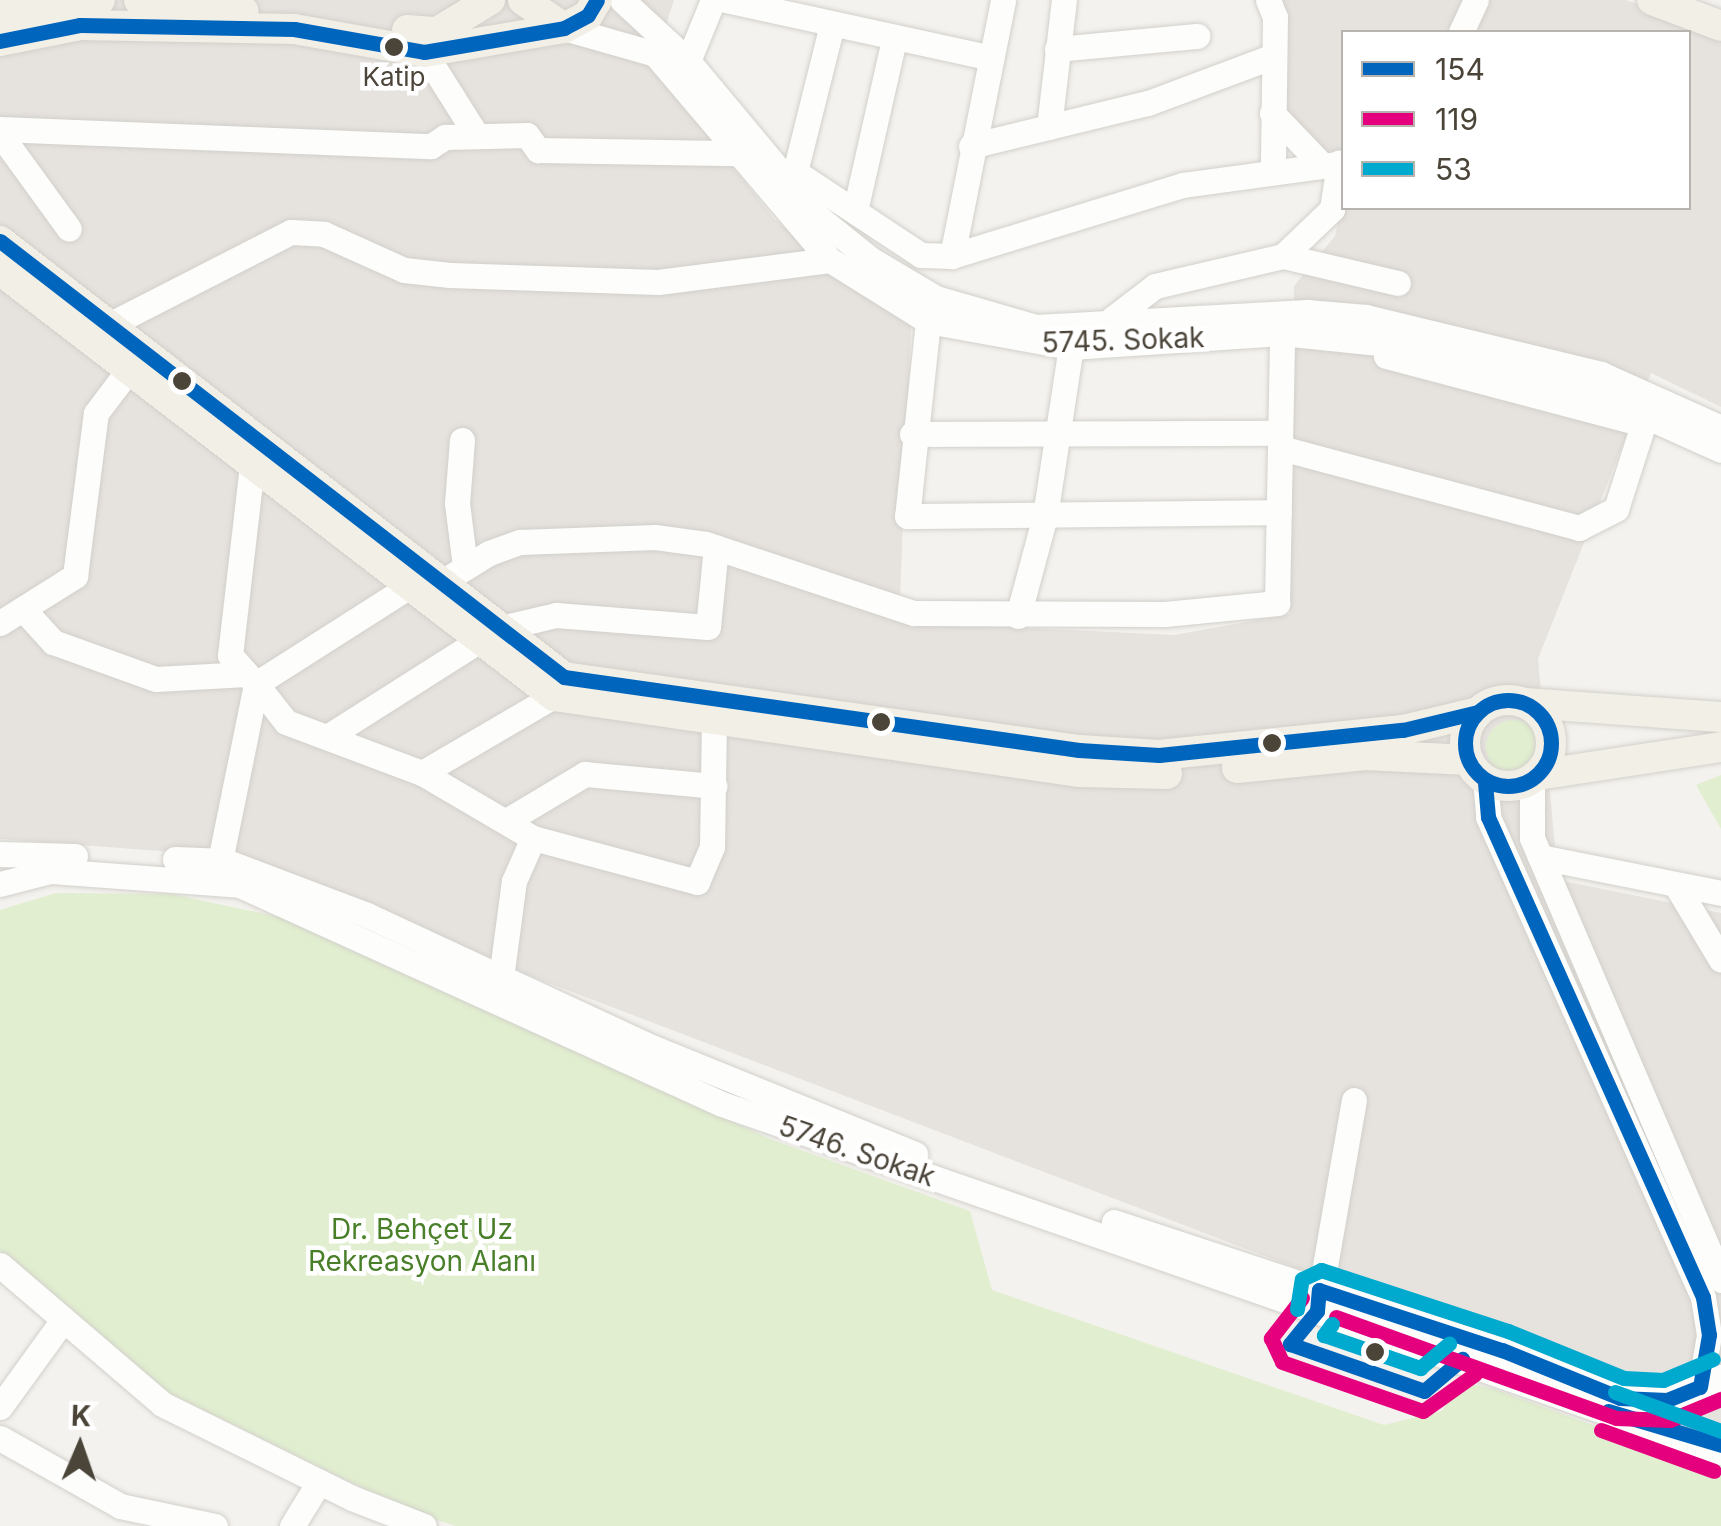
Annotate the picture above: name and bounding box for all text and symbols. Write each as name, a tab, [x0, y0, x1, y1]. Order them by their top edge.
legend	[1341, 30, 1691, 210]
marker: Katip	[384, 37, 404, 57]
text: 154	[1435, 51, 1485, 87]
place label: Katip	[363, 61, 425, 93]
text: 119	[1435, 101, 1478, 137]
text: 53	[1435, 151, 1472, 187]
street label: 5745. Sokak	[1041, 320, 1205, 360]
unlabelled marker	[172, 371, 192, 391]
unlabelled marker	[871, 712, 891, 732]
unlabelled marker	[1262, 733, 1282, 753]
street label: 5746. Sokak	[775, 1109, 939, 1193]
park label: Dr. Behçet Uz Rekreasyon Alanı	[308, 1212, 536, 1278]
unlabelled marker	[1365, 1342, 1385, 1362]
north arrow	[30, 1396, 130, 1496]
text: K	[70, 1399, 92, 1433]

